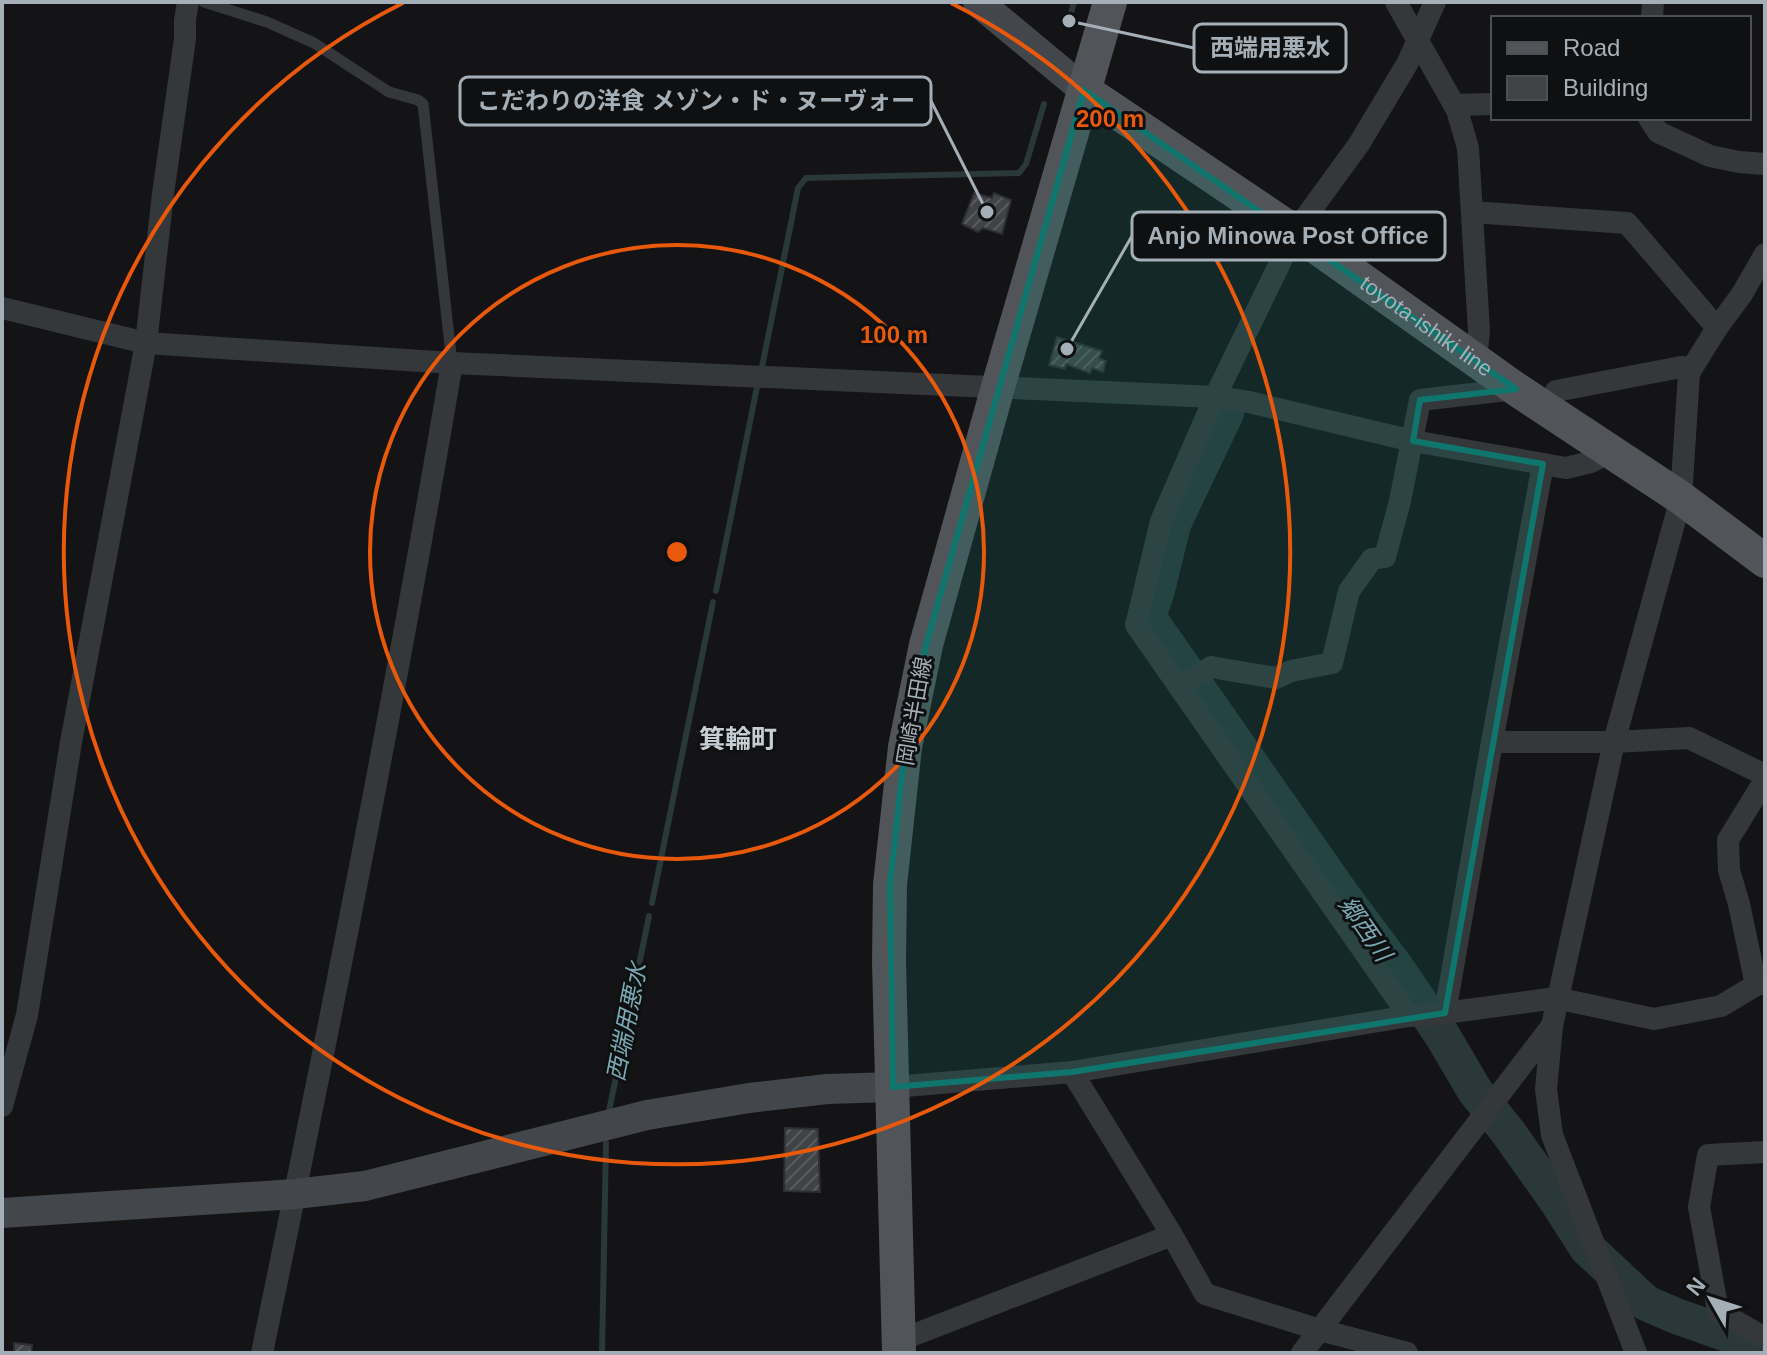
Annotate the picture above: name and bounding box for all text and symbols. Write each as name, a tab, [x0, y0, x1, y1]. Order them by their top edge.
legend	[1491, 16, 1751, 120]
callout: 西端用悪水	[1194, 24, 1346, 72]
text: 西端用悪水	[1210, 34, 1330, 61]
text: Road	[1563, 34, 1620, 61]
text: Building	[1563, 74, 1648, 101]
callout: こだわりの洋食 メゾン・ド・ヌーヴォー	[460, 77, 931, 125]
text: こだわりの洋食 メゾン・ド・ヌーヴォー	[477, 87, 915, 114]
text: 200 m	[1076, 105, 1144, 132]
callout: Anjo Minowa Post Office	[1132, 212, 1445, 260]
text: Anjo Minowa Post Office	[1147, 222, 1429, 249]
street label: toyota-ishiki line	[1355, 270, 1498, 382]
text: 100 m	[860, 321, 928, 348]
centre of rings	[663, 538, 691, 566]
street label: 岡崎半田線	[893, 655, 936, 767]
district label: 箕輪町	[699, 724, 777, 754]
water label: 郷西川	[1334, 891, 1399, 968]
water label: 西端用悪水	[602, 957, 652, 1083]
north arrow	[1671, 1259, 1751, 1339]
text: N	[1681, 1273, 1711, 1301]

